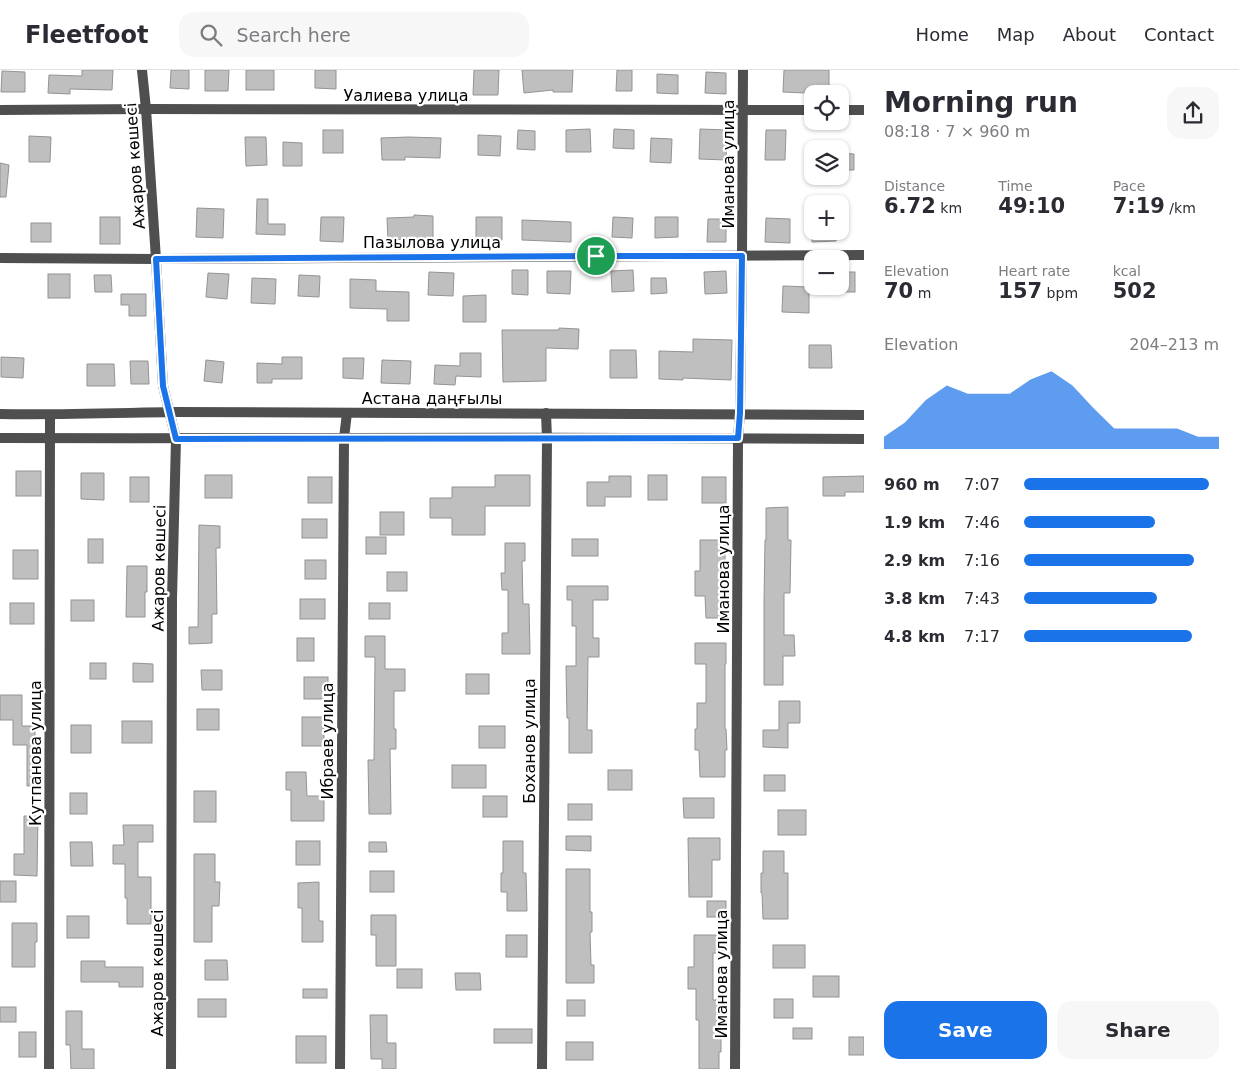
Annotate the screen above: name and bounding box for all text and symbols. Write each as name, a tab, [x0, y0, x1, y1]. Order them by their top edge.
search box	[179, 12, 529, 57]
text: Fleetfoot	[25, 21, 149, 49]
icon: search	[197, 21, 225, 49]
text: Search here	[237, 24, 351, 46]
text: Home	[916, 24, 969, 45]
text: Map	[997, 24, 1035, 45]
text: About	[1063, 24, 1116, 45]
text: Contact	[1144, 24, 1214, 45]
map controls	[804, 85, 849, 295]
button: locate	[804, 85, 849, 130]
street label: Уалиева улица	[343, 86, 469, 105]
text: Morning run	[884, 86, 1078, 119]
button: share	[1167, 87, 1219, 139]
street label: Иманова улица	[719, 99, 738, 229]
street label: Ажаров көшесі	[121, 102, 149, 230]
text: 08:18 · 7 × 960 m	[884, 122, 1030, 141]
button: layers	[804, 140, 849, 185]
text: Distance	[884, 178, 945, 194]
text: Time	[998, 178, 1033, 194]
text: Pace	[1113, 178, 1145, 194]
text: 6.72	[884, 194, 936, 218]
text: 49:10	[998, 194, 1065, 218]
text: 7:19	[1113, 194, 1165, 218]
button: +	[804, 195, 849, 240]
text: km	[936, 200, 962, 216]
text: /km	[1165, 200, 1196, 216]
street label: Пазылова улица	[363, 233, 501, 252]
pin	[575, 235, 617, 277]
icon: arrive	[582, 242, 610, 270]
button: −	[804, 250, 849, 295]
text: Elevation	[884, 263, 949, 279]
text: Heart rate	[998, 263, 1070, 279]
text: kcal	[1113, 263, 1141, 279]
text: 70	[884, 279, 913, 303]
text: 157	[998, 279, 1042, 303]
text: 502	[1113, 279, 1157, 303]
text: m	[913, 285, 931, 301]
text: bpm	[1042, 285, 1078, 301]
text: Elevation	[884, 335, 958, 354]
text: 204–213 m	[1129, 335, 1219, 354]
street label: Астана даңғылы	[362, 389, 502, 408]
text: 960 m	[884, 475, 940, 494]
text: 7:07	[964, 475, 1000, 494]
street label: Ажаров көшесі	[148, 504, 170, 632]
street label: Иманова улица	[714, 504, 733, 634]
text: 1.9 km	[884, 513, 945, 532]
text: 7:46	[964, 513, 1000, 532]
text: 2.9 km	[884, 551, 945, 570]
text: 7:16	[964, 551, 1000, 570]
text: 3.8 km	[884, 589, 945, 608]
text: 7:43	[964, 589, 1000, 608]
text: 4.8 km	[884, 627, 945, 646]
text: 7:17	[964, 627, 1000, 646]
street label: Боханов улица	[520, 678, 539, 804]
street label: Кутпанова улица	[26, 680, 45, 826]
street label: Ибраев улица	[318, 683, 337, 799]
street label: Иманова улица	[712, 909, 731, 1039]
street label: Ажаров көшесі	[148, 910, 167, 1036]
button: Save	[884, 1001, 1047, 1059]
button: Share	[1057, 1001, 1219, 1059]

